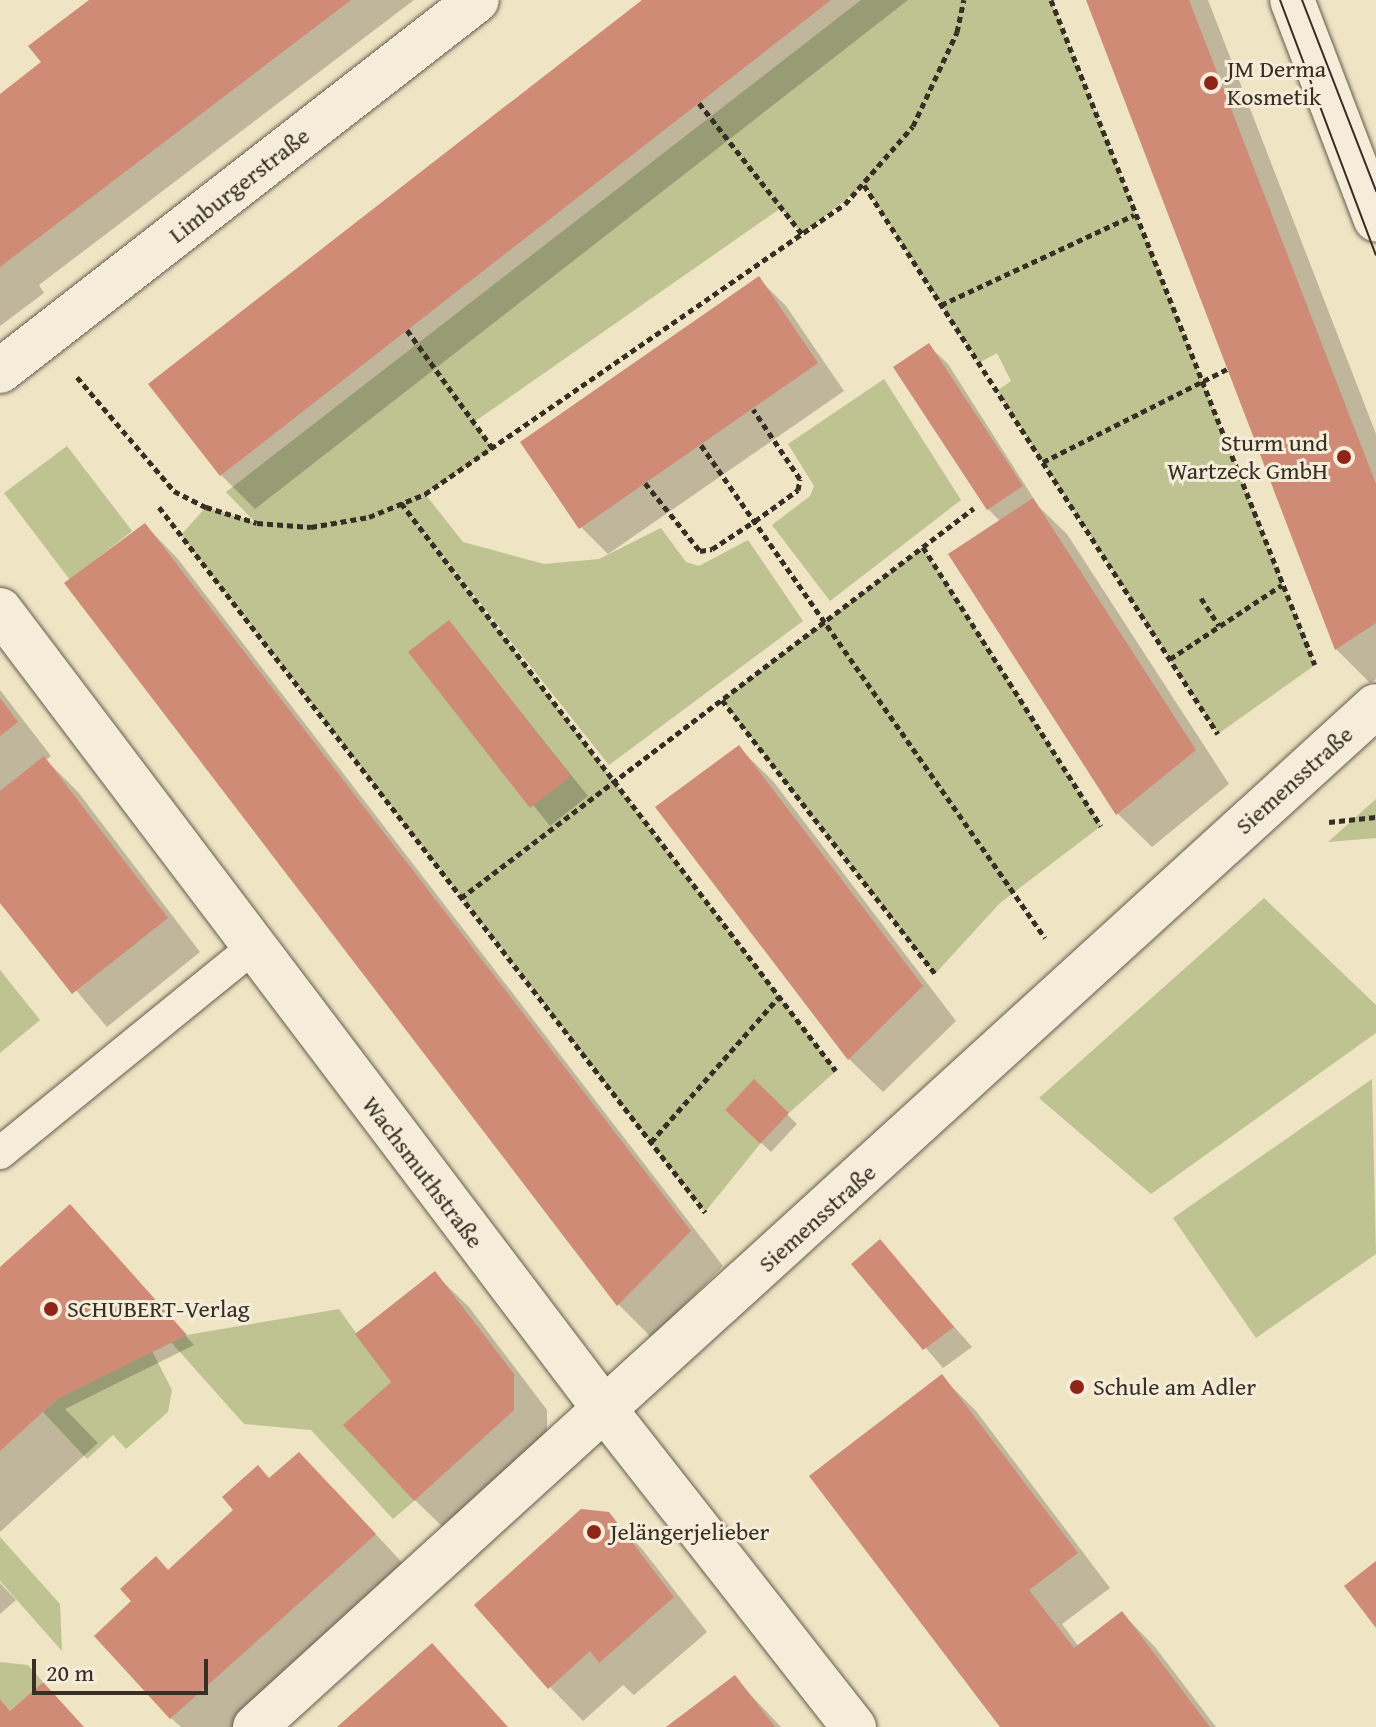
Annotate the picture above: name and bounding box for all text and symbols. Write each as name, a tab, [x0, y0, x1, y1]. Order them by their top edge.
place label: JM Derma Kosmetik	[1227, 55, 1326, 111]
marker: JM Derma Kosmetik	[1202, 74, 1220, 92]
street label: Limburgerstraße	[163, 121, 315, 249]
place label: Sturm und Wartzeck GmbH	[1167, 429, 1328, 485]
marker: Sturm und Wartzeck GmbH	[1335, 448, 1353, 466]
street label: Siemensstraße	[1229, 720, 1359, 840]
street label: Wachsmuthstraße	[356, 1090, 490, 1254]
street label: Siemensstraße	[752, 1158, 882, 1278]
place label: SCHUBERT-Verlag	[67, 1295, 250, 1323]
marker: SCHUBERT-Verlag	[42, 1300, 60, 1318]
place label: Schule am Adler	[1093, 1373, 1256, 1401]
marker: Schule am Adler	[1068, 1378, 1086, 1396]
place label: Jelängerjelieber	[610, 1518, 769, 1546]
marker: Jelängerjelieber	[585, 1523, 603, 1541]
scale bar	[36, 1643, 212, 1693]
text: 20 m	[46, 1655, 94, 1690]

